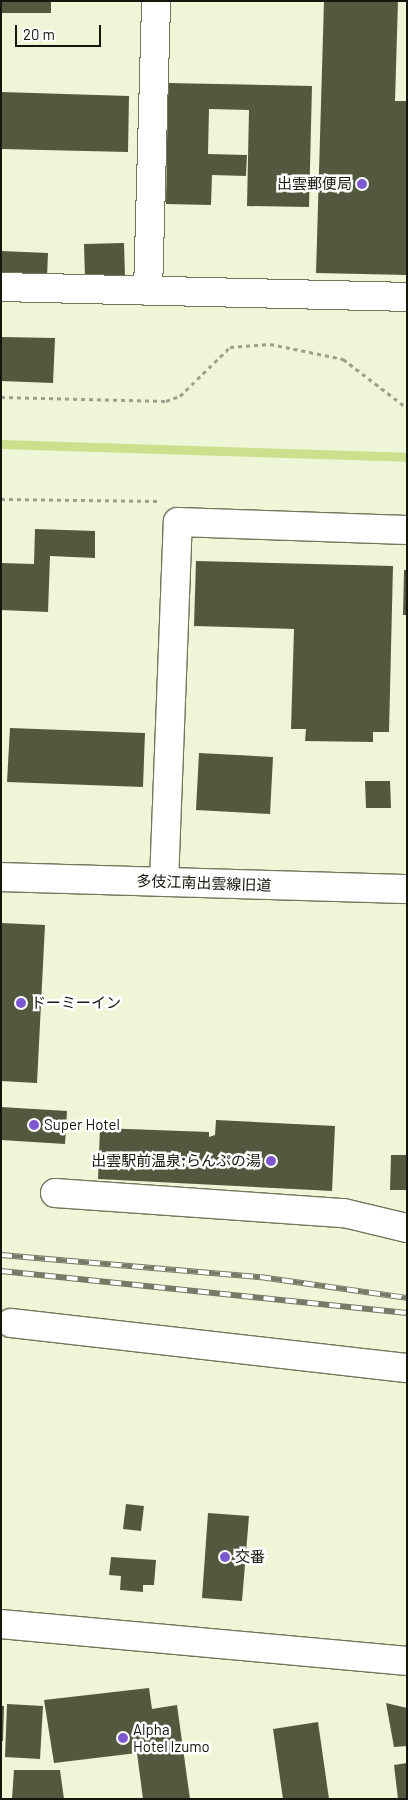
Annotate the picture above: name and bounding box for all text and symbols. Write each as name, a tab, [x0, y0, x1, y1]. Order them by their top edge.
scale bar	[18, 15, 104, 47]
text: 20 m	[23, 25, 55, 43]
place label: 出雲郵便局	[277, 175, 352, 193]
marker: 出雲郵便局	[356, 178, 368, 190]
street label: 多伎江南出雲線旧道	[136, 872, 272, 894]
place label: ドーミーイン	[31, 994, 121, 1012]
marker: ドーミーイン	[15, 997, 27, 1009]
place label: Super Hotel	[44, 1116, 120, 1134]
marker: Super Hotel	[28, 1119, 40, 1131]
place label: 出雲駅前温泉;らんぷの湯	[91, 1152, 261, 1170]
marker: 出雲駅前温泉;らんぷの湯	[265, 1155, 277, 1167]
place label: 交番	[235, 1548, 265, 1566]
marker: 交番	[219, 1551, 231, 1563]
place label: Alpha Hotel Izumo	[133, 1720, 210, 1755]
marker: Alpha Hotel Izumo	[117, 1732, 129, 1744]

